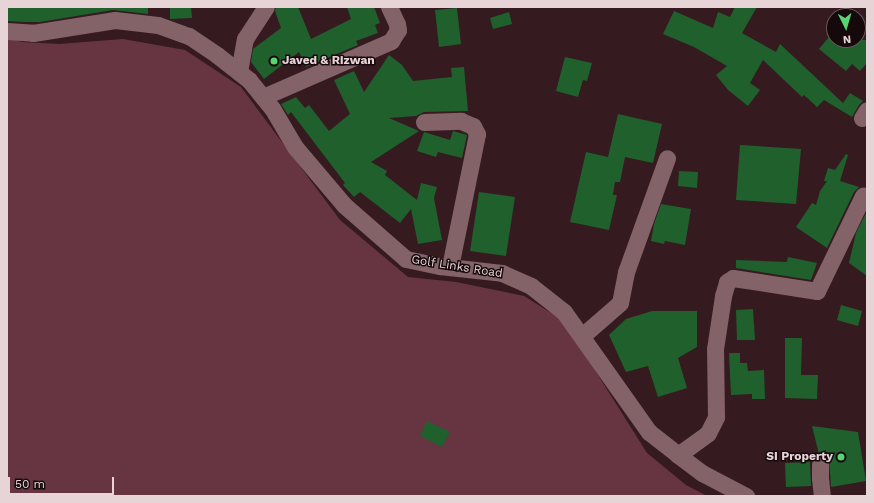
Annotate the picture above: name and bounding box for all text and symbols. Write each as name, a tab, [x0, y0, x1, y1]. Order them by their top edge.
north arrow	[826, 8, 866, 48]
text: N	[842, 33, 852, 46]
place label: Javed & Rizwan	[282, 54, 375, 68]
marker: Javed & Rizwan	[269, 56, 279, 66]
street label: Golf Links Road	[410, 253, 504, 281]
place label: SI Property	[766, 450, 833, 464]
marker: SI Property	[836, 452, 846, 462]
scale bar	[10, 469, 116, 495]
text: 50 m	[15, 477, 45, 491]

